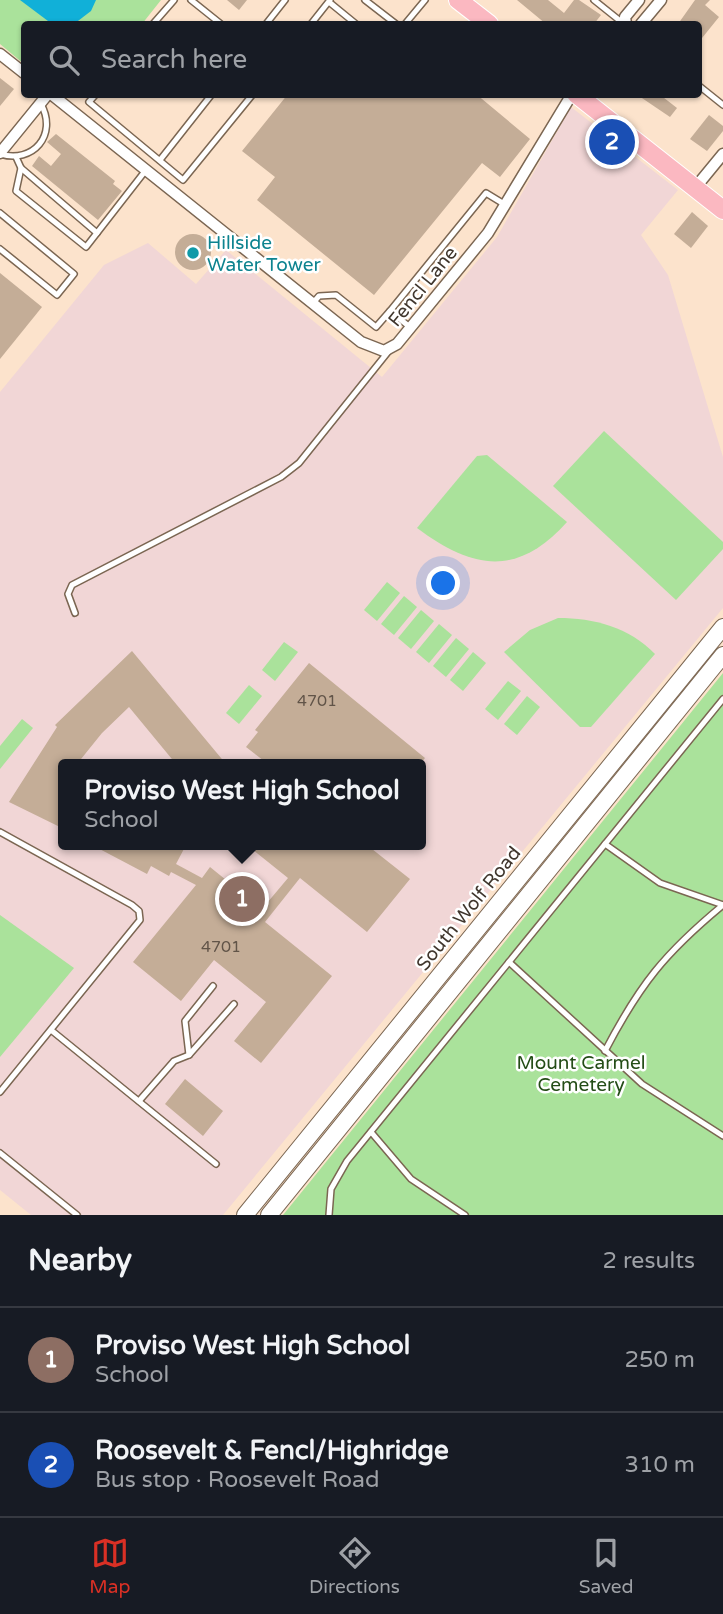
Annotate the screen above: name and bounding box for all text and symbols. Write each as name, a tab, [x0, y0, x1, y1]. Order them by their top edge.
search box	[21, 21, 702, 98]
icon: search	[45, 41, 83, 79]
text: Search here	[101, 44, 247, 75]
pin: 2	[589, 116, 635, 168]
place label: Hillside Water Tower	[207, 232, 321, 276]
street label: Fencl Lane	[384, 242, 462, 331]
marker: Hillside Water Tower	[185, 245, 201, 261]
your location	[426, 566, 460, 600]
house number: 4701	[297, 691, 337, 711]
popup	[58, 759, 426, 850]
text: Proviso West High School	[84, 775, 400, 806]
text: School	[84, 806, 158, 834]
street label: South Wolf Road	[412, 842, 526, 975]
pin: 1	[219, 873, 265, 925]
house number: 4701	[201, 937, 241, 957]
park label: Mount Carmel Cemetery	[517, 1052, 645, 1096]
text: Nearby	[28, 1242, 132, 1279]
text: 2 results	[602, 1247, 695, 1275]
text: Proviso West High School	[95, 1330, 410, 1361]
text: 1	[44, 1346, 58, 1374]
text: 250 m	[625, 1346, 695, 1374]
text: School	[95, 1361, 169, 1389]
text: Roosevelt & Fencl/Highridge	[95, 1435, 449, 1466]
text: 2	[44, 1451, 58, 1479]
text: 310 m	[625, 1451, 695, 1479]
text: Bus stop · Roosevelt Road	[95, 1466, 379, 1494]
tab: Map	[89, 1534, 130, 1598]
tab: Directions	[309, 1534, 400, 1598]
tab: Saved	[579, 1534, 634, 1598]

